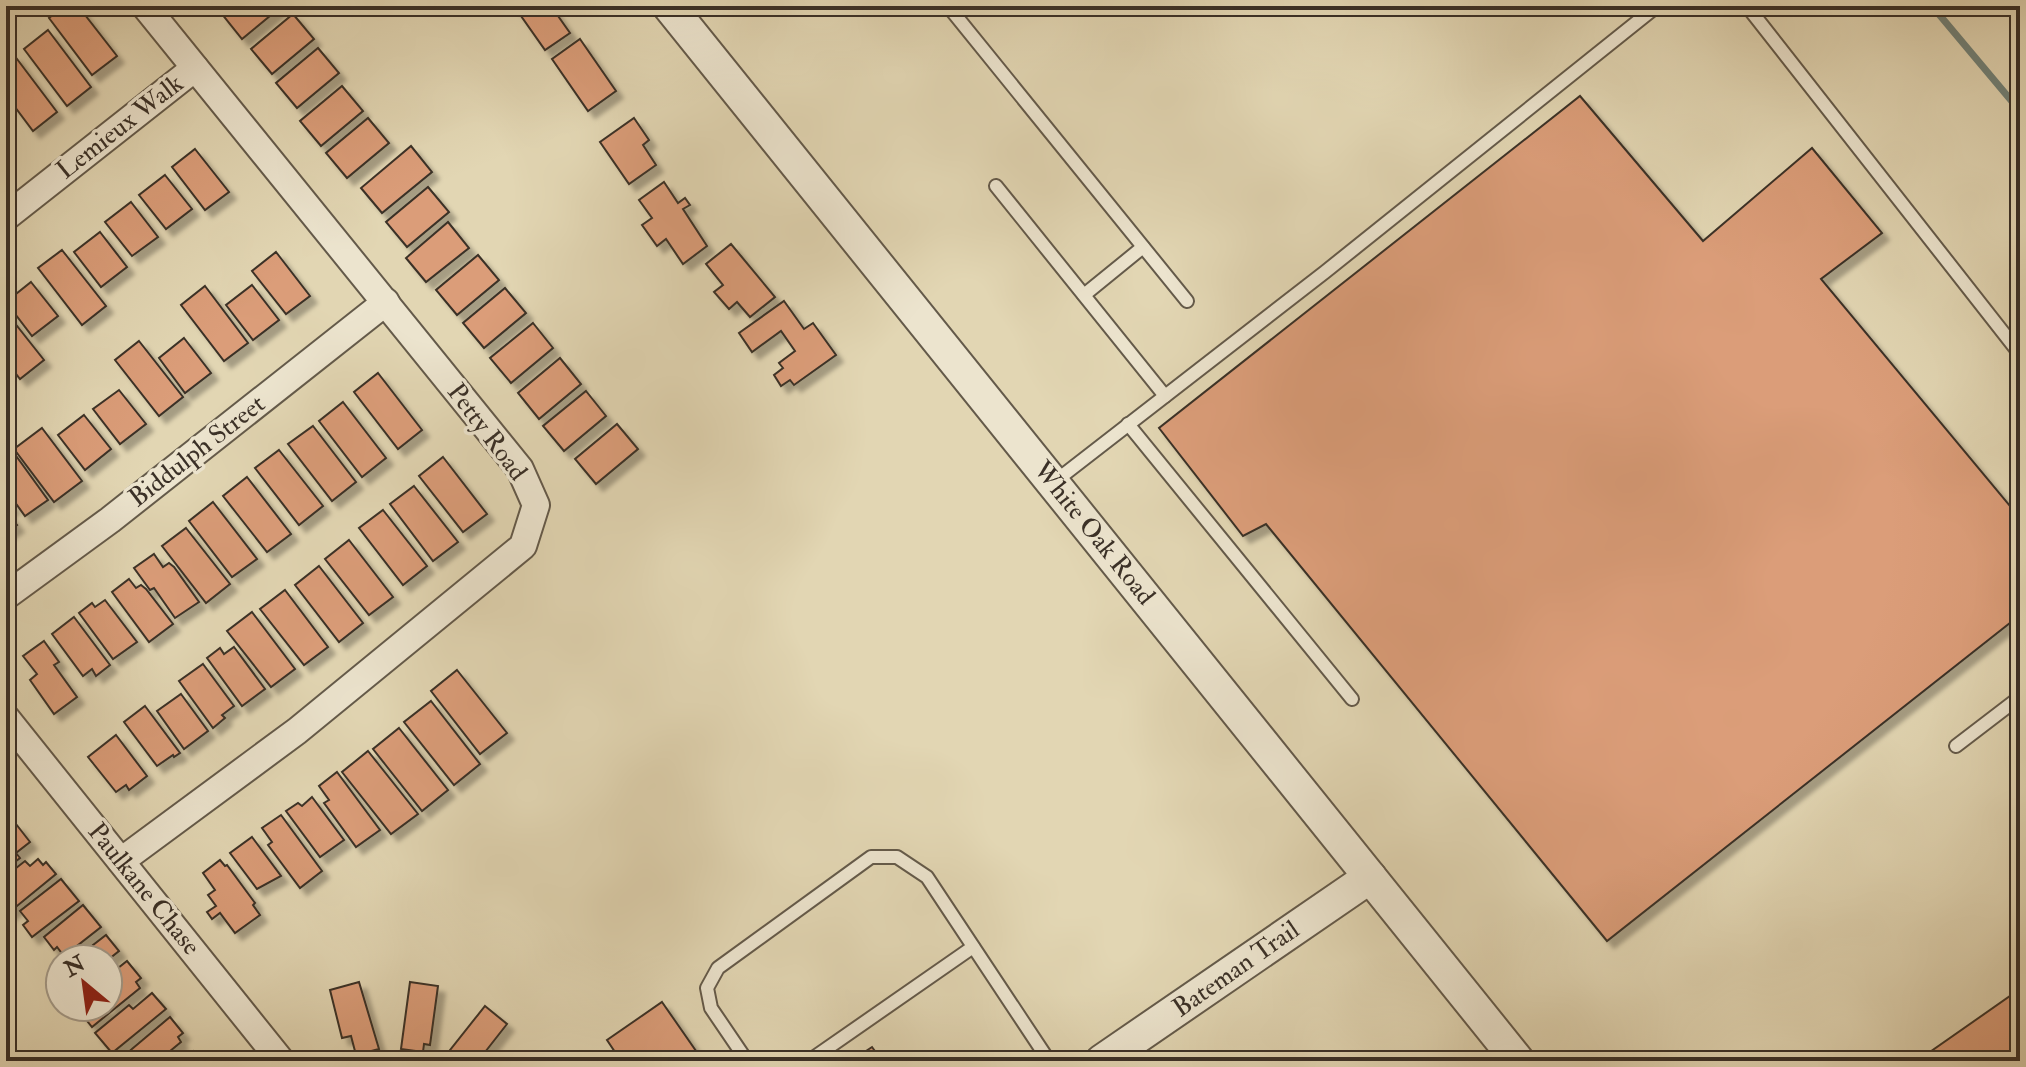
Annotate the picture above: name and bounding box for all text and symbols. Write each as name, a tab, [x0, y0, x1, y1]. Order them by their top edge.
street label: Lemieux Walk	[50, 67, 190, 186]
street label: Petty Road	[440, 377, 534, 487]
street label: Biddulph Street	[122, 388, 272, 515]
street label: White Oak Road	[1026, 454, 1162, 612]
street label: Paulkane Chase	[81, 816, 207, 962]
street label: Bateman Trail	[1167, 913, 1306, 1024]
north arrow	[44, 943, 124, 1023]
text: N	[59, 949, 90, 984]

